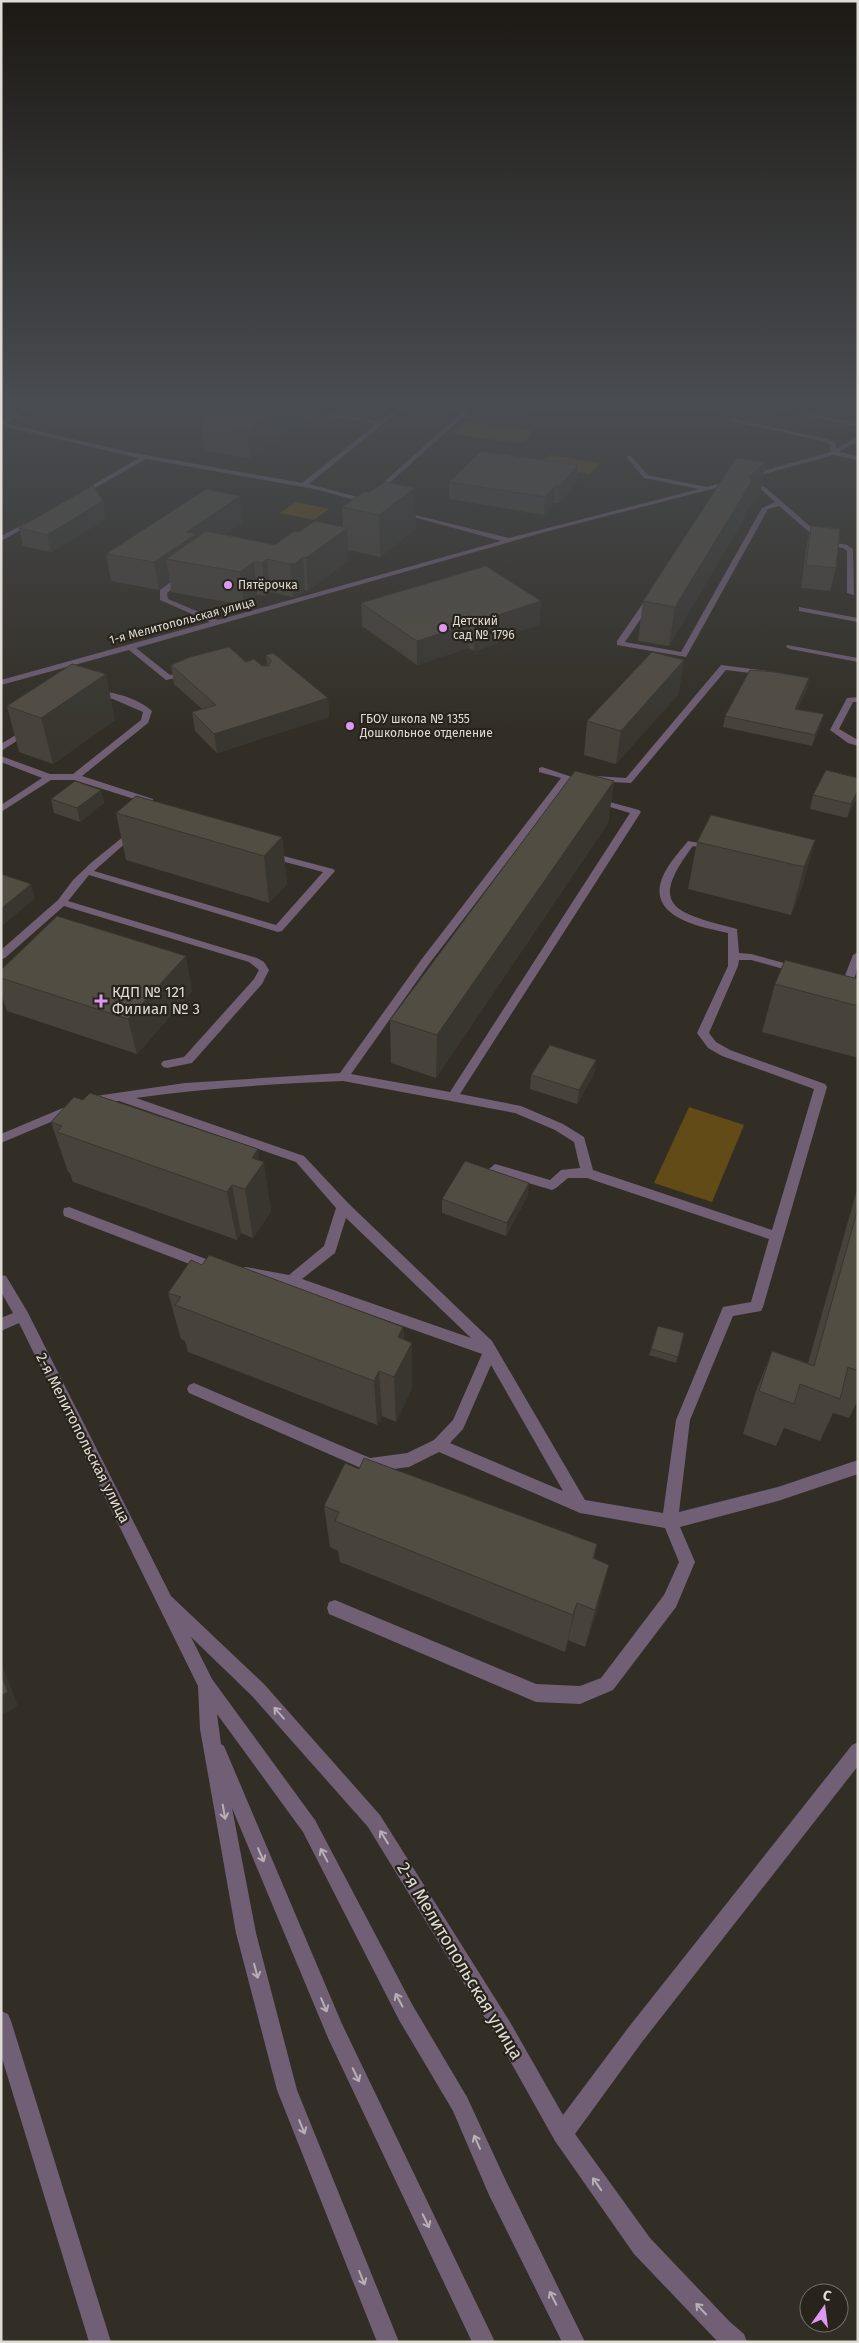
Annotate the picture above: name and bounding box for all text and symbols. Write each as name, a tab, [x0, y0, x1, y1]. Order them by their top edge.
place label: Пятёрочка	[238, 578, 298, 592]
marker: Пятёрочка	[222, 579, 234, 591]
street label: 1-я Мелитопольская улица	[108, 595, 256, 647]
place label: Детский сад № 1796	[452, 614, 515, 642]
marker: Детский сад № 1796	[437, 622, 449, 634]
place label: ГБОУ школа № 1355 Дошкольное отделение	[359, 712, 493, 740]
marker: ГБОУ школа № 1355 Дошкольное отделение	[344, 720, 356, 732]
place label: КДП № 121 Филиал № 3	[112, 983, 200, 1018]
marker: КДП № 121 Филиал № 3	[94, 994, 108, 1008]
street label: 2-я Мелитопольская улица	[32, 1350, 134, 1526]
one-way arrow	[273, 1707, 285, 1720]
one-way arrow	[220, 1803, 230, 1819]
one-way arrow	[379, 1830, 389, 1844]
one-way arrow	[257, 1847, 267, 1862]
one-way arrow	[319, 1848, 329, 1863]
street label: 2-я Мелитопольская улица	[392, 1858, 528, 2064]
one-way arrow	[252, 1963, 261, 1979]
one-way arrow	[394, 1992, 404, 2007]
one-way arrow	[319, 1997, 329, 2012]
one-way arrow	[351, 2067, 361, 2082]
one-way arrow	[297, 2119, 307, 2134]
one-way arrow	[472, 2135, 482, 2150]
one-way arrow	[592, 2177, 602, 2191]
one-way arrow	[422, 2213, 431, 2228]
one-way arrow	[357, 2270, 367, 2285]
north arrow	[799, 2283, 849, 2333]
text: С	[821, 2287, 833, 2305]
one-way arrow	[548, 2291, 557, 2306]
one-way arrow	[695, 2302, 707, 2315]

